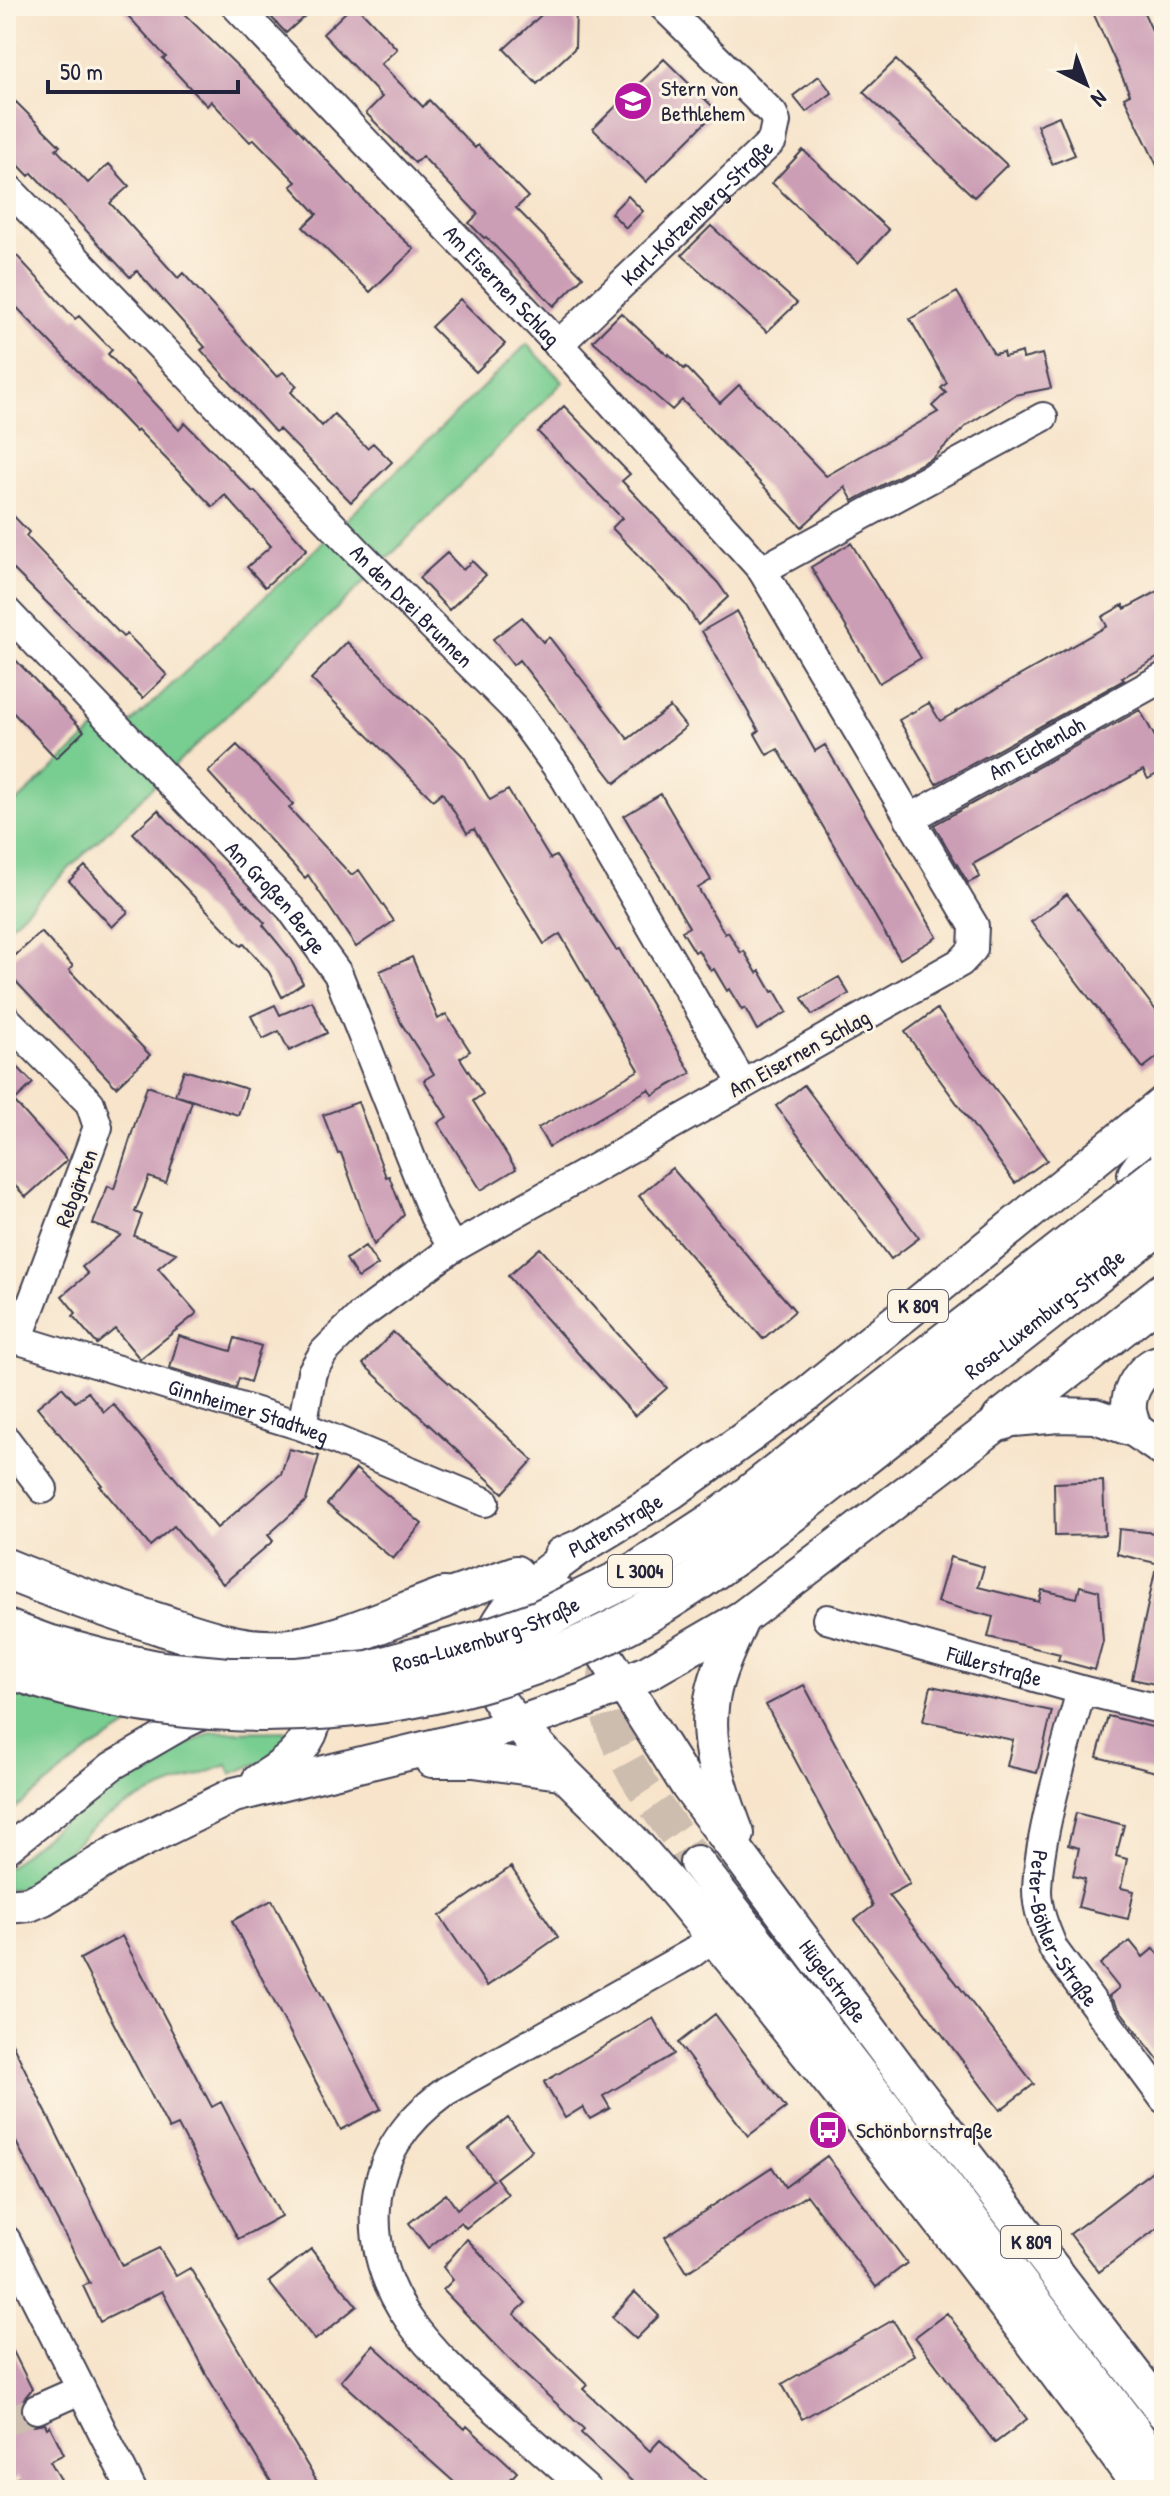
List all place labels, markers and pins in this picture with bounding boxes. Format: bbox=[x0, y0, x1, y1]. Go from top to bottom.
place label: Stern von Bethlehem bbox=[661, 73, 745, 128]
school or university icon: Stern von Bethlehem bbox=[612, 80, 654, 122]
bus stop icon: Schönbornstraße bbox=[807, 2109, 849, 2151]
place label: Schönbornstraße bbox=[856, 2115, 993, 2145]

